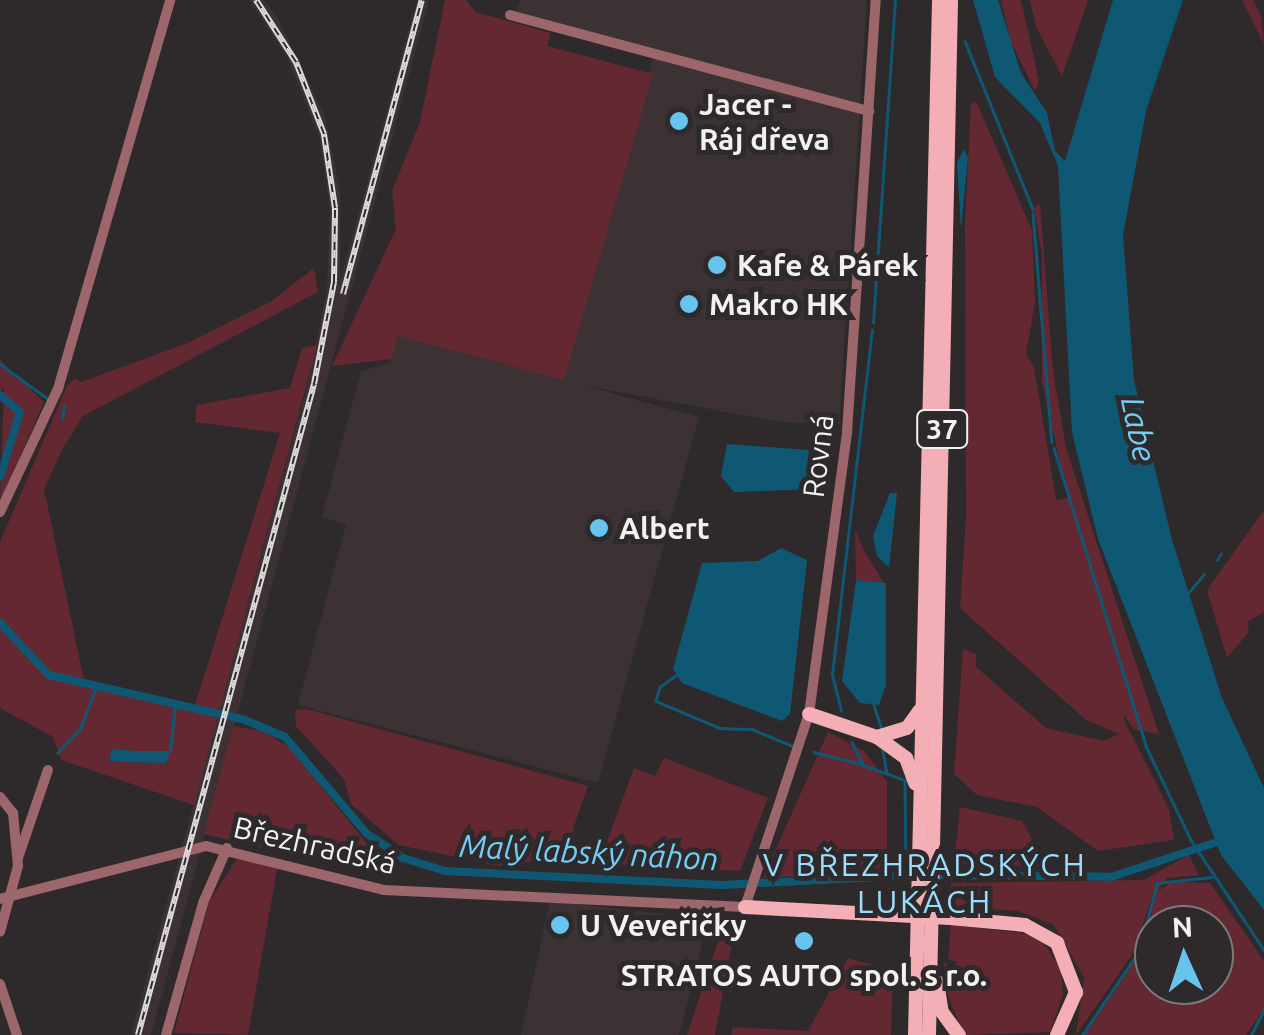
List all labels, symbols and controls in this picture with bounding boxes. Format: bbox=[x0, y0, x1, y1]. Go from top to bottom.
place label: Jacer - Ráj dřeva bbox=[699, 86, 830, 156]
marker: Jacer - Ráj dřeva bbox=[668, 110, 690, 132]
place label: Kafe & Párek bbox=[737, 247, 918, 283]
marker: Kafe & Párek bbox=[706, 254, 728, 276]
place label: Makro HK bbox=[709, 286, 848, 322]
marker: Makro HK bbox=[678, 293, 700, 315]
water label: Labe bbox=[1113, 393, 1165, 465]
road number: 37 bbox=[914, 406, 970, 452]
street label: Rovná bbox=[795, 412, 841, 500]
place label: Albert bbox=[619, 510, 710, 546]
marker: Albert bbox=[588, 517, 610, 539]
street label: Březhradská bbox=[230, 809, 400, 881]
water label: Malý labský náhon bbox=[458, 826, 720, 878]
district label: V BŘEZHRADSKÝCH LUKÁCH bbox=[763, 846, 1087, 921]
north arrow bbox=[1134, 905, 1234, 1005]
place label: U Veveřičky bbox=[580, 907, 747, 943]
text: N bbox=[1171, 911, 1194, 943]
marker: U Veveřičky bbox=[549, 914, 571, 936]
marker: STRATOS AUTO spol. s r.o. bbox=[793, 930, 815, 952]
place label: STRATOS AUTO spol. s r.o. bbox=[621, 957, 987, 993]

